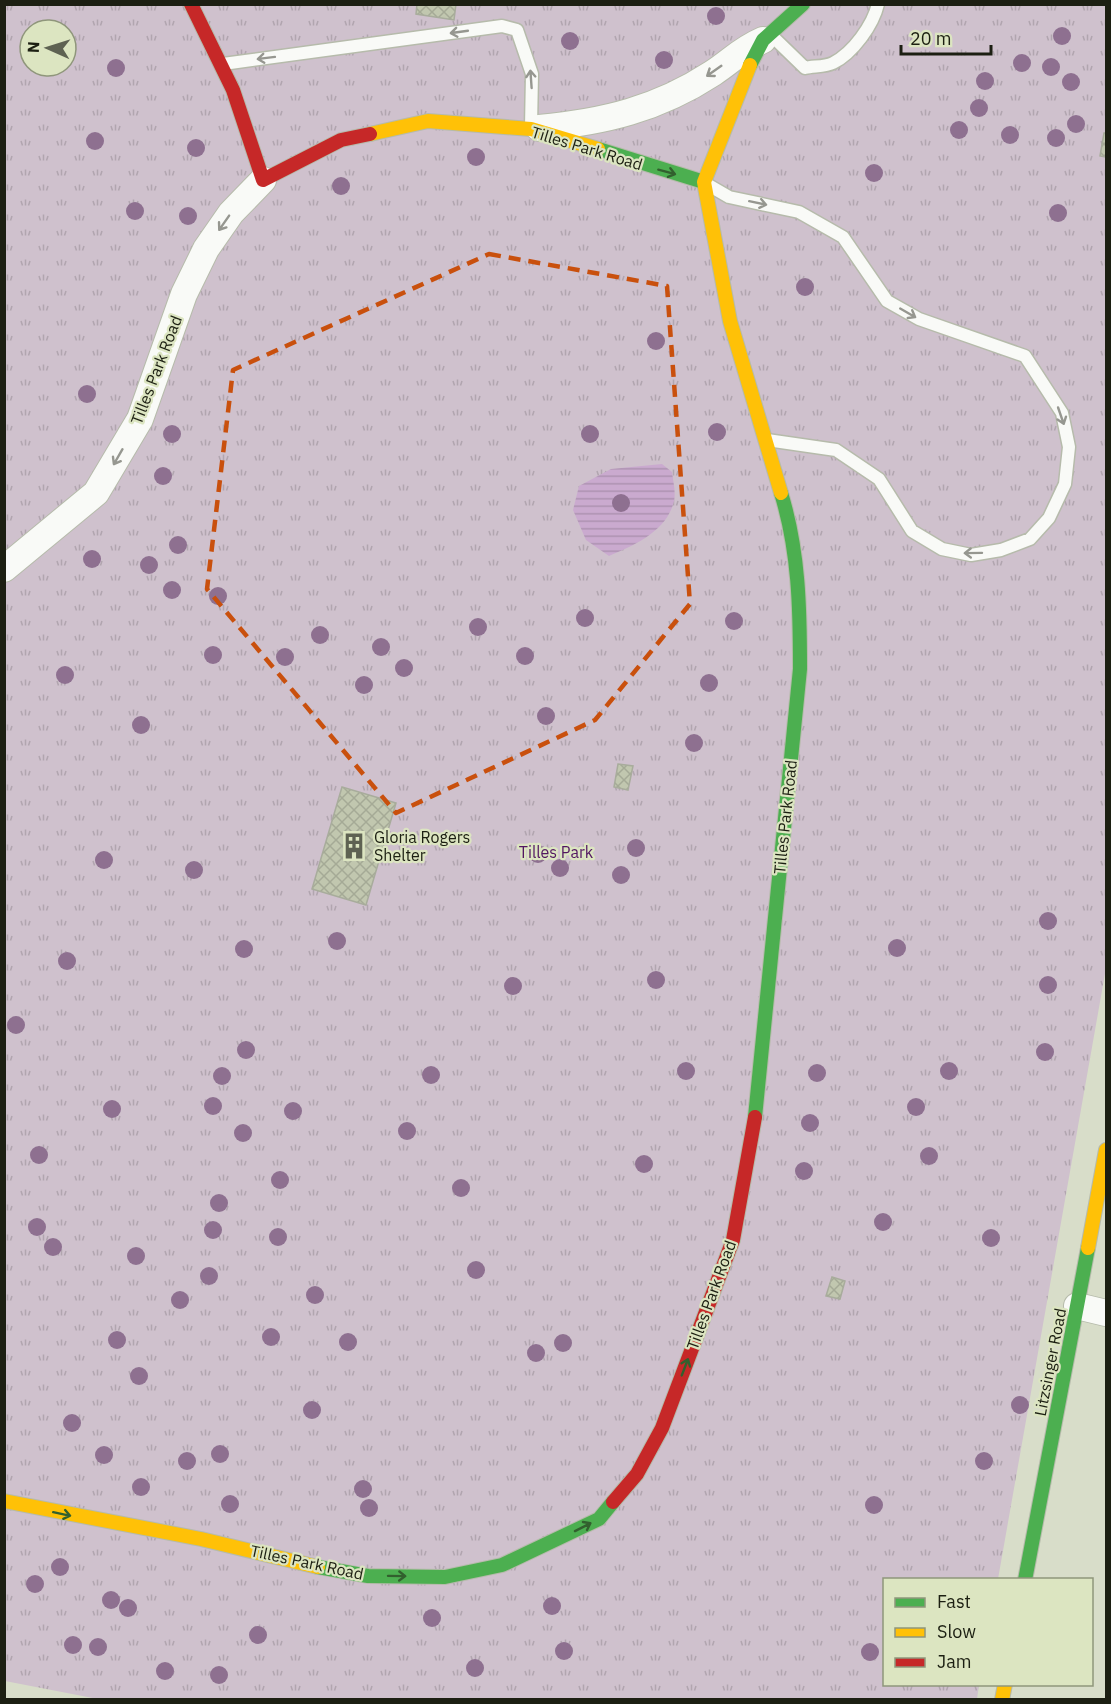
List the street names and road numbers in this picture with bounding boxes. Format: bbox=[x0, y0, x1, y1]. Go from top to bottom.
street label: Tilles Park Road bbox=[529, 122, 645, 174]
street label: Tilles Park Road bbox=[126, 313, 186, 427]
street label: Tilles Park Road bbox=[769, 759, 801, 875]
street label: Tilles Park Road bbox=[682, 1238, 740, 1352]
street label: Litzsinger Road bbox=[1030, 1306, 1070, 1418]
street label: Tilles Park Road bbox=[249, 1540, 365, 1584]

